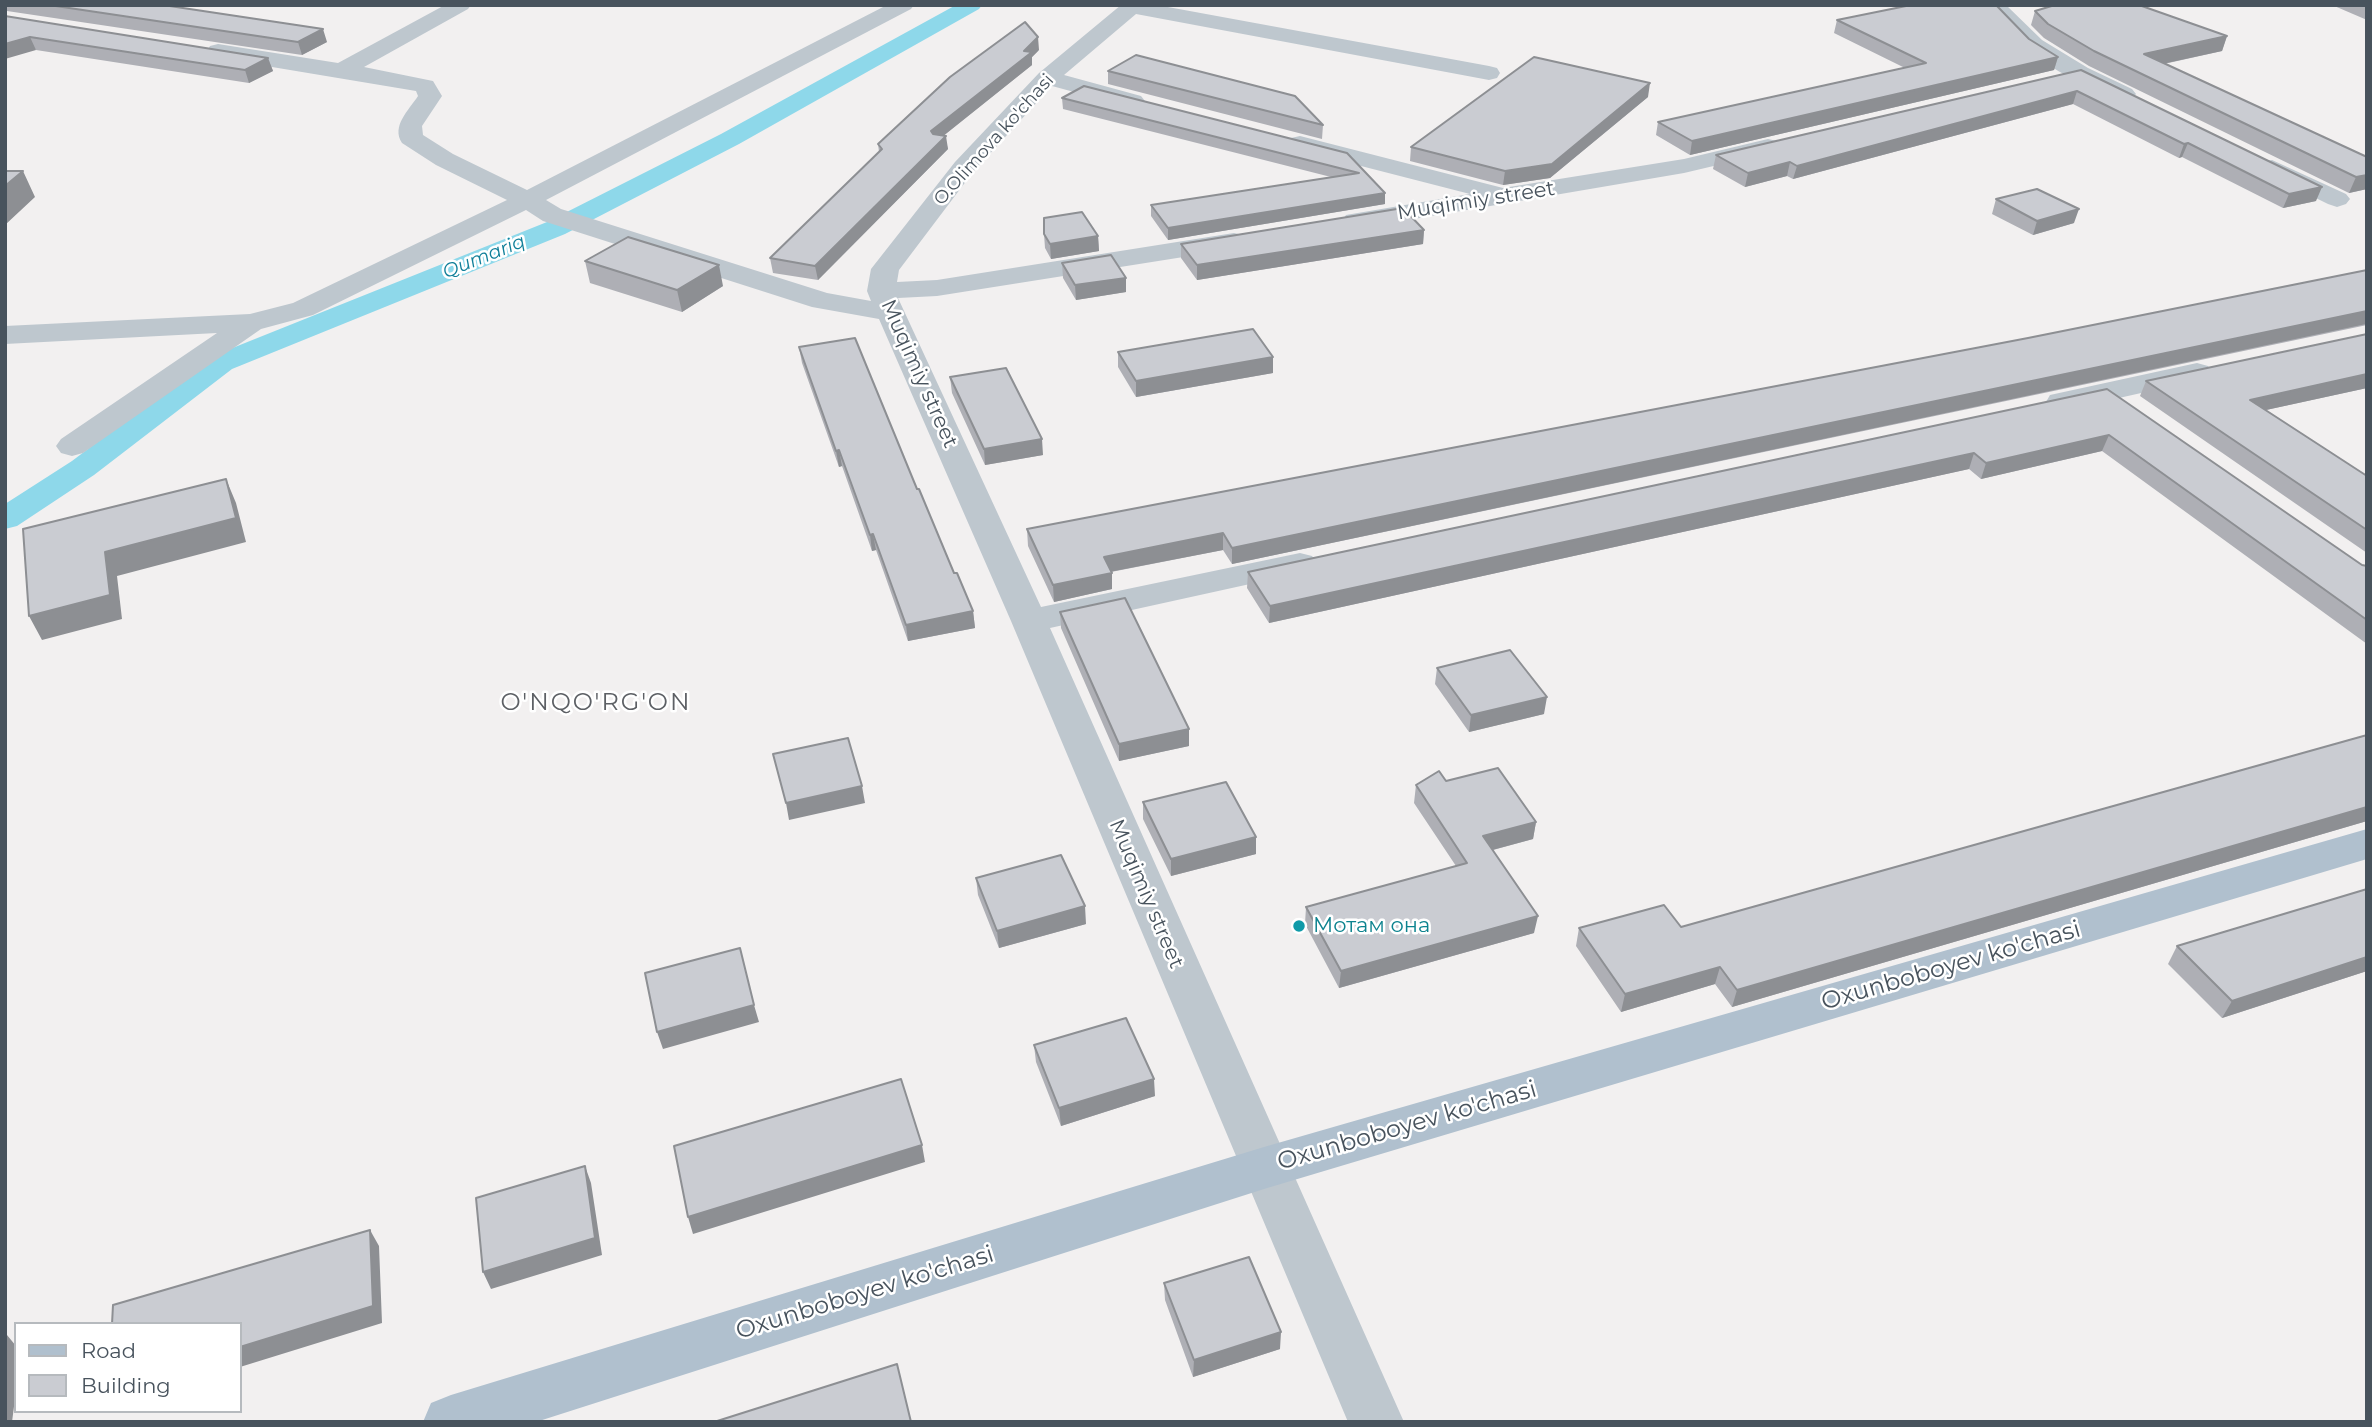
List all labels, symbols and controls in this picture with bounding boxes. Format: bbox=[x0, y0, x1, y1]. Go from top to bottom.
street label: O.Olimova ko'chasi bbox=[929, 70, 1059, 210]
street label: Muqimiy street bbox=[1395, 176, 1557, 226]
water label: Qumariq bbox=[439, 230, 529, 284]
street label: Muqimiy street bbox=[875, 296, 963, 452]
district label: O'NQO'RG'ON bbox=[502, 689, 690, 717]
street label: Muqimiy street bbox=[1103, 816, 1189, 972]
place label: Мотам она bbox=[1313, 913, 1430, 939]
street label: Oxunboboyev ko'chasi bbox=[1818, 915, 2084, 1017]
marker: Мотам она bbox=[1291, 918, 1307, 934]
street label: Oxunboboyev ko'chasi bbox=[1274, 1075, 1540, 1177]
street label: Oxunboboyev ko'chasi bbox=[733, 1240, 997, 1346]
legend bbox=[14, 1322, 242, 1413]
text: Road bbox=[81, 1338, 136, 1363]
text: Building bbox=[81, 1373, 171, 1398]

